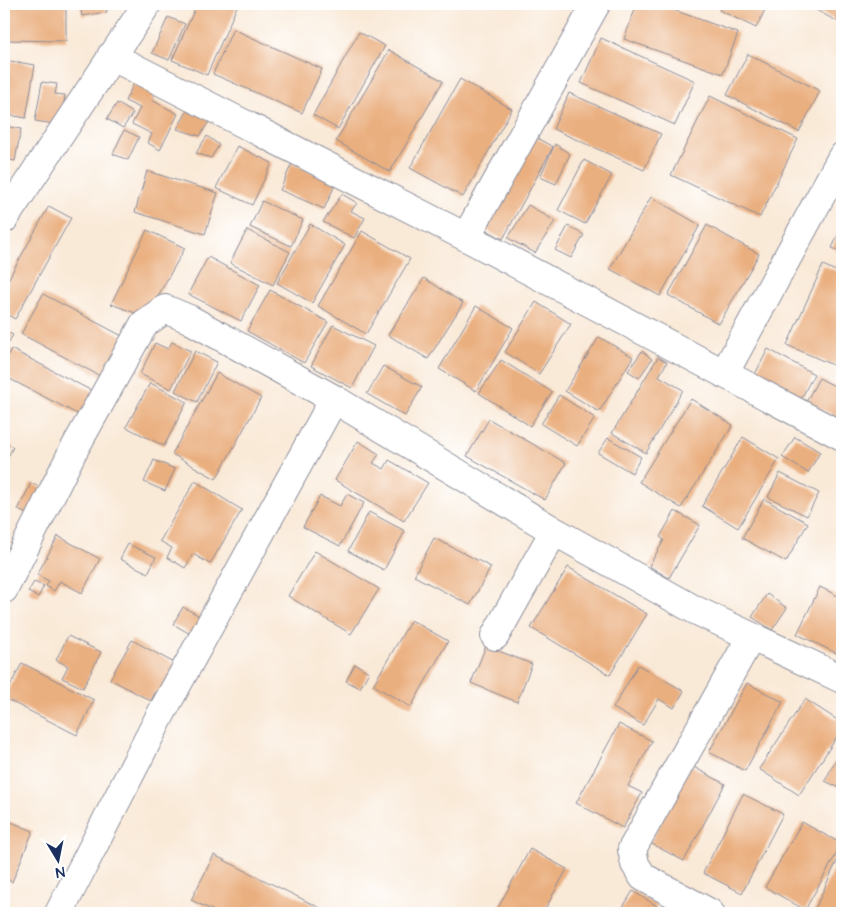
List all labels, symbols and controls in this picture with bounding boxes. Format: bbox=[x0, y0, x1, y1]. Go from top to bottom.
north arrow bbox=[32, 834, 82, 884]
text: N bbox=[54, 861, 66, 882]

